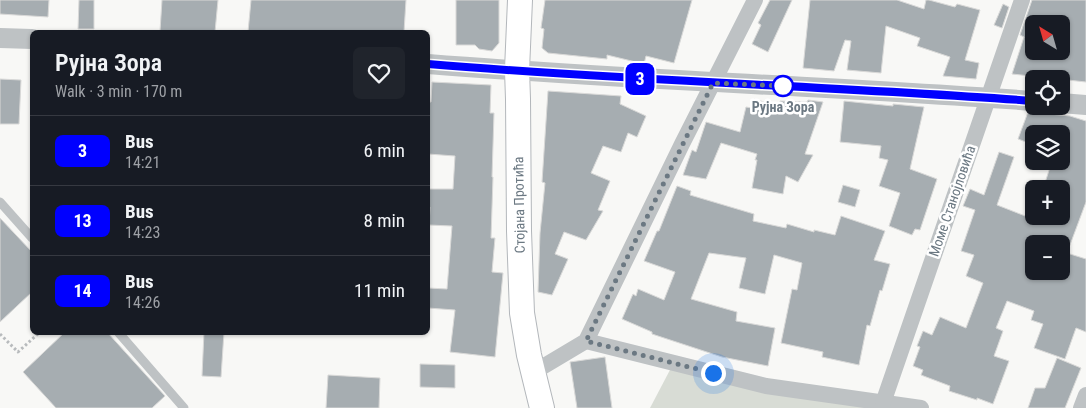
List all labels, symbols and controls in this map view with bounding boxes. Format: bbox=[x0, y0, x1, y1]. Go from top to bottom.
north arrow bbox=[1025, 15, 1070, 60]
map controls bbox=[1025, 15, 1070, 280]
button: heart bbox=[353, 47, 405, 99]
text: Рујна Зора bbox=[55, 49, 162, 77]
line badge: 3 bbox=[624, 63, 656, 95]
text: 3 bbox=[635, 68, 645, 89]
button: locate bbox=[1025, 70, 1070, 115]
marker: Рујна Зора bbox=[772, 75, 794, 97]
text: Walk · 3 min · 170 m bbox=[55, 82, 182, 101]
place label: Рујна Зора bbox=[752, 99, 815, 115]
button: layers bbox=[1025, 125, 1070, 170]
text: Bus bbox=[125, 130, 154, 153]
text: 6 min bbox=[363, 139, 405, 162]
text: 3 bbox=[78, 140, 87, 161]
street label: Моме Станојловића bbox=[926, 143, 978, 259]
text: 14:21 bbox=[125, 153, 160, 172]
street label: Стојана Протића bbox=[510, 156, 528, 254]
button: + bbox=[1025, 180, 1070, 225]
text: Bus bbox=[125, 200, 154, 223]
text: 8 min bbox=[363, 209, 405, 232]
text: 13 bbox=[73, 210, 92, 231]
text: 14:23 bbox=[125, 223, 160, 242]
button: − bbox=[1025, 235, 1070, 280]
text: Bus bbox=[125, 270, 154, 293]
text: 11 min bbox=[354, 279, 405, 302]
text: 14 bbox=[73, 280, 92, 301]
text: 14:26 bbox=[125, 293, 160, 312]
your location bbox=[701, 361, 726, 386]

